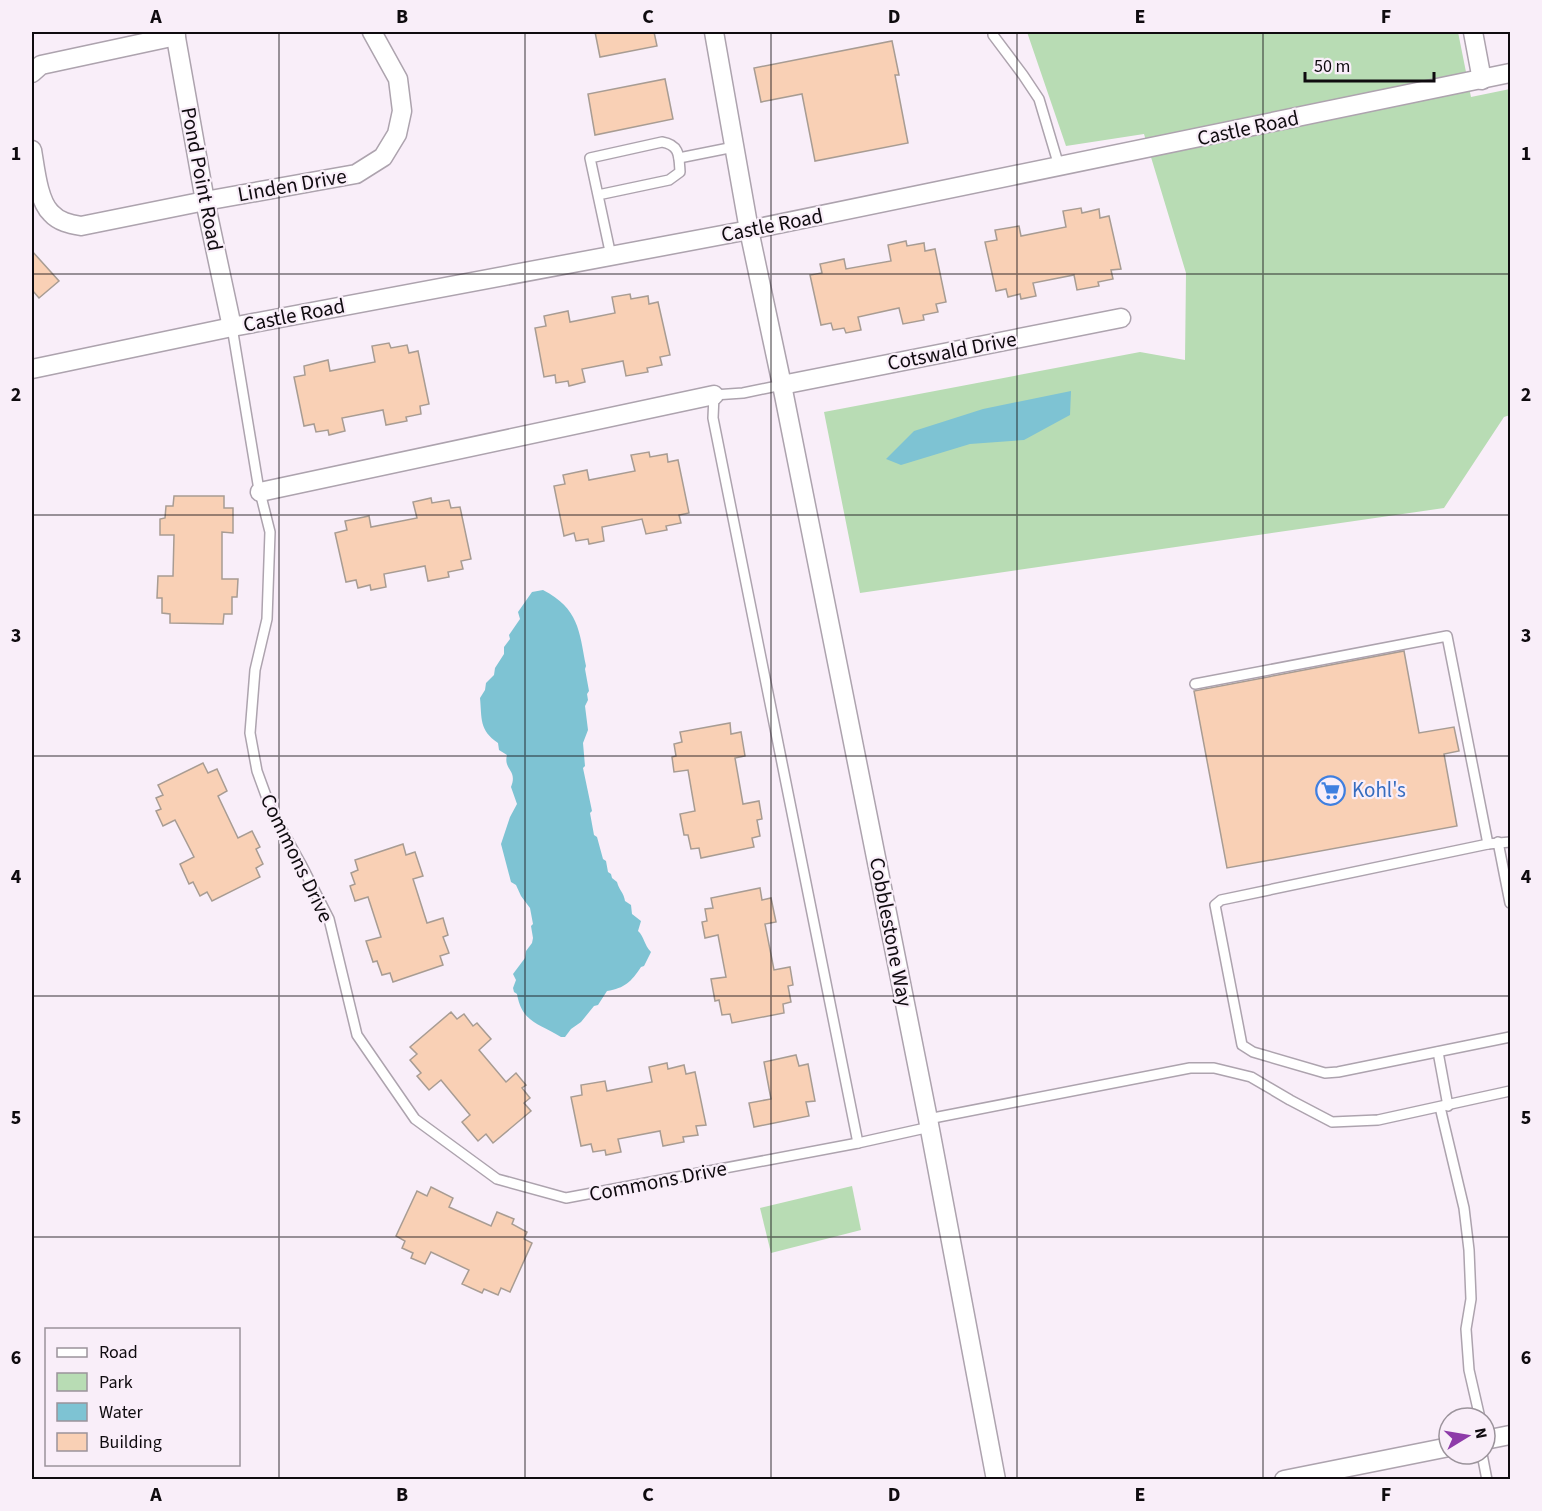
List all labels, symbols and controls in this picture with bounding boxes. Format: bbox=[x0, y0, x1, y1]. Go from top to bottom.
text: A bbox=[149, 3, 162, 31]
text: B bbox=[396, 3, 408, 31]
text: C bbox=[642, 3, 654, 31]
text: D bbox=[888, 3, 900, 31]
text: E bbox=[1135, 3, 1145, 31]
text: F bbox=[1381, 3, 1391, 31]
scale bar bbox=[1305, 45, 1434, 83]
text: 50 m bbox=[1314, 54, 1350, 79]
street label: Castle Road bbox=[1194, 103, 1302, 153]
street label: Pond Point Road bbox=[173, 105, 231, 253]
text: 1 bbox=[11, 140, 21, 168]
text: 1 bbox=[1521, 140, 1531, 168]
street label: Linden Drive bbox=[235, 161, 349, 209]
street label: Castle Road bbox=[719, 200, 825, 250]
street label: Castle Road bbox=[241, 290, 347, 340]
street label: Cotswald Drive bbox=[885, 324, 1019, 378]
text: 2 bbox=[11, 381, 21, 409]
text: 2 bbox=[1521, 381, 1531, 409]
text: 3 bbox=[11, 622, 21, 650]
text: 3 bbox=[1521, 622, 1531, 650]
supermarket icon: Kohl's bbox=[1315, 774, 1347, 806]
place label: Kohl's bbox=[1352, 775, 1406, 805]
street label: Commons Drive bbox=[253, 789, 341, 927]
street label: Cobblestone Way bbox=[862, 855, 920, 1009]
text: 4 bbox=[11, 863, 22, 891]
text: 4 bbox=[1521, 863, 1532, 891]
text: 5 bbox=[11, 1104, 21, 1132]
text: 5 bbox=[1521, 1104, 1531, 1132]
street label: Commons Drive bbox=[587, 1153, 729, 1209]
legend bbox=[45, 1328, 240, 1466]
text: Road bbox=[99, 1340, 138, 1365]
text: 6 bbox=[11, 1344, 21, 1372]
text: 6 bbox=[1521, 1344, 1531, 1372]
text: Park bbox=[99, 1370, 133, 1395]
text: Water bbox=[99, 1400, 143, 1425]
north arrow bbox=[1437, 1406, 1497, 1466]
text: N bbox=[1469, 1426, 1493, 1441]
text: Building bbox=[99, 1430, 162, 1455]
text: A bbox=[149, 1481, 162, 1509]
text: B bbox=[396, 1481, 408, 1509]
text: C bbox=[642, 1481, 654, 1509]
text: D bbox=[888, 1481, 900, 1509]
text: E bbox=[1135, 1481, 1145, 1509]
text: F bbox=[1381, 1481, 1391, 1509]

